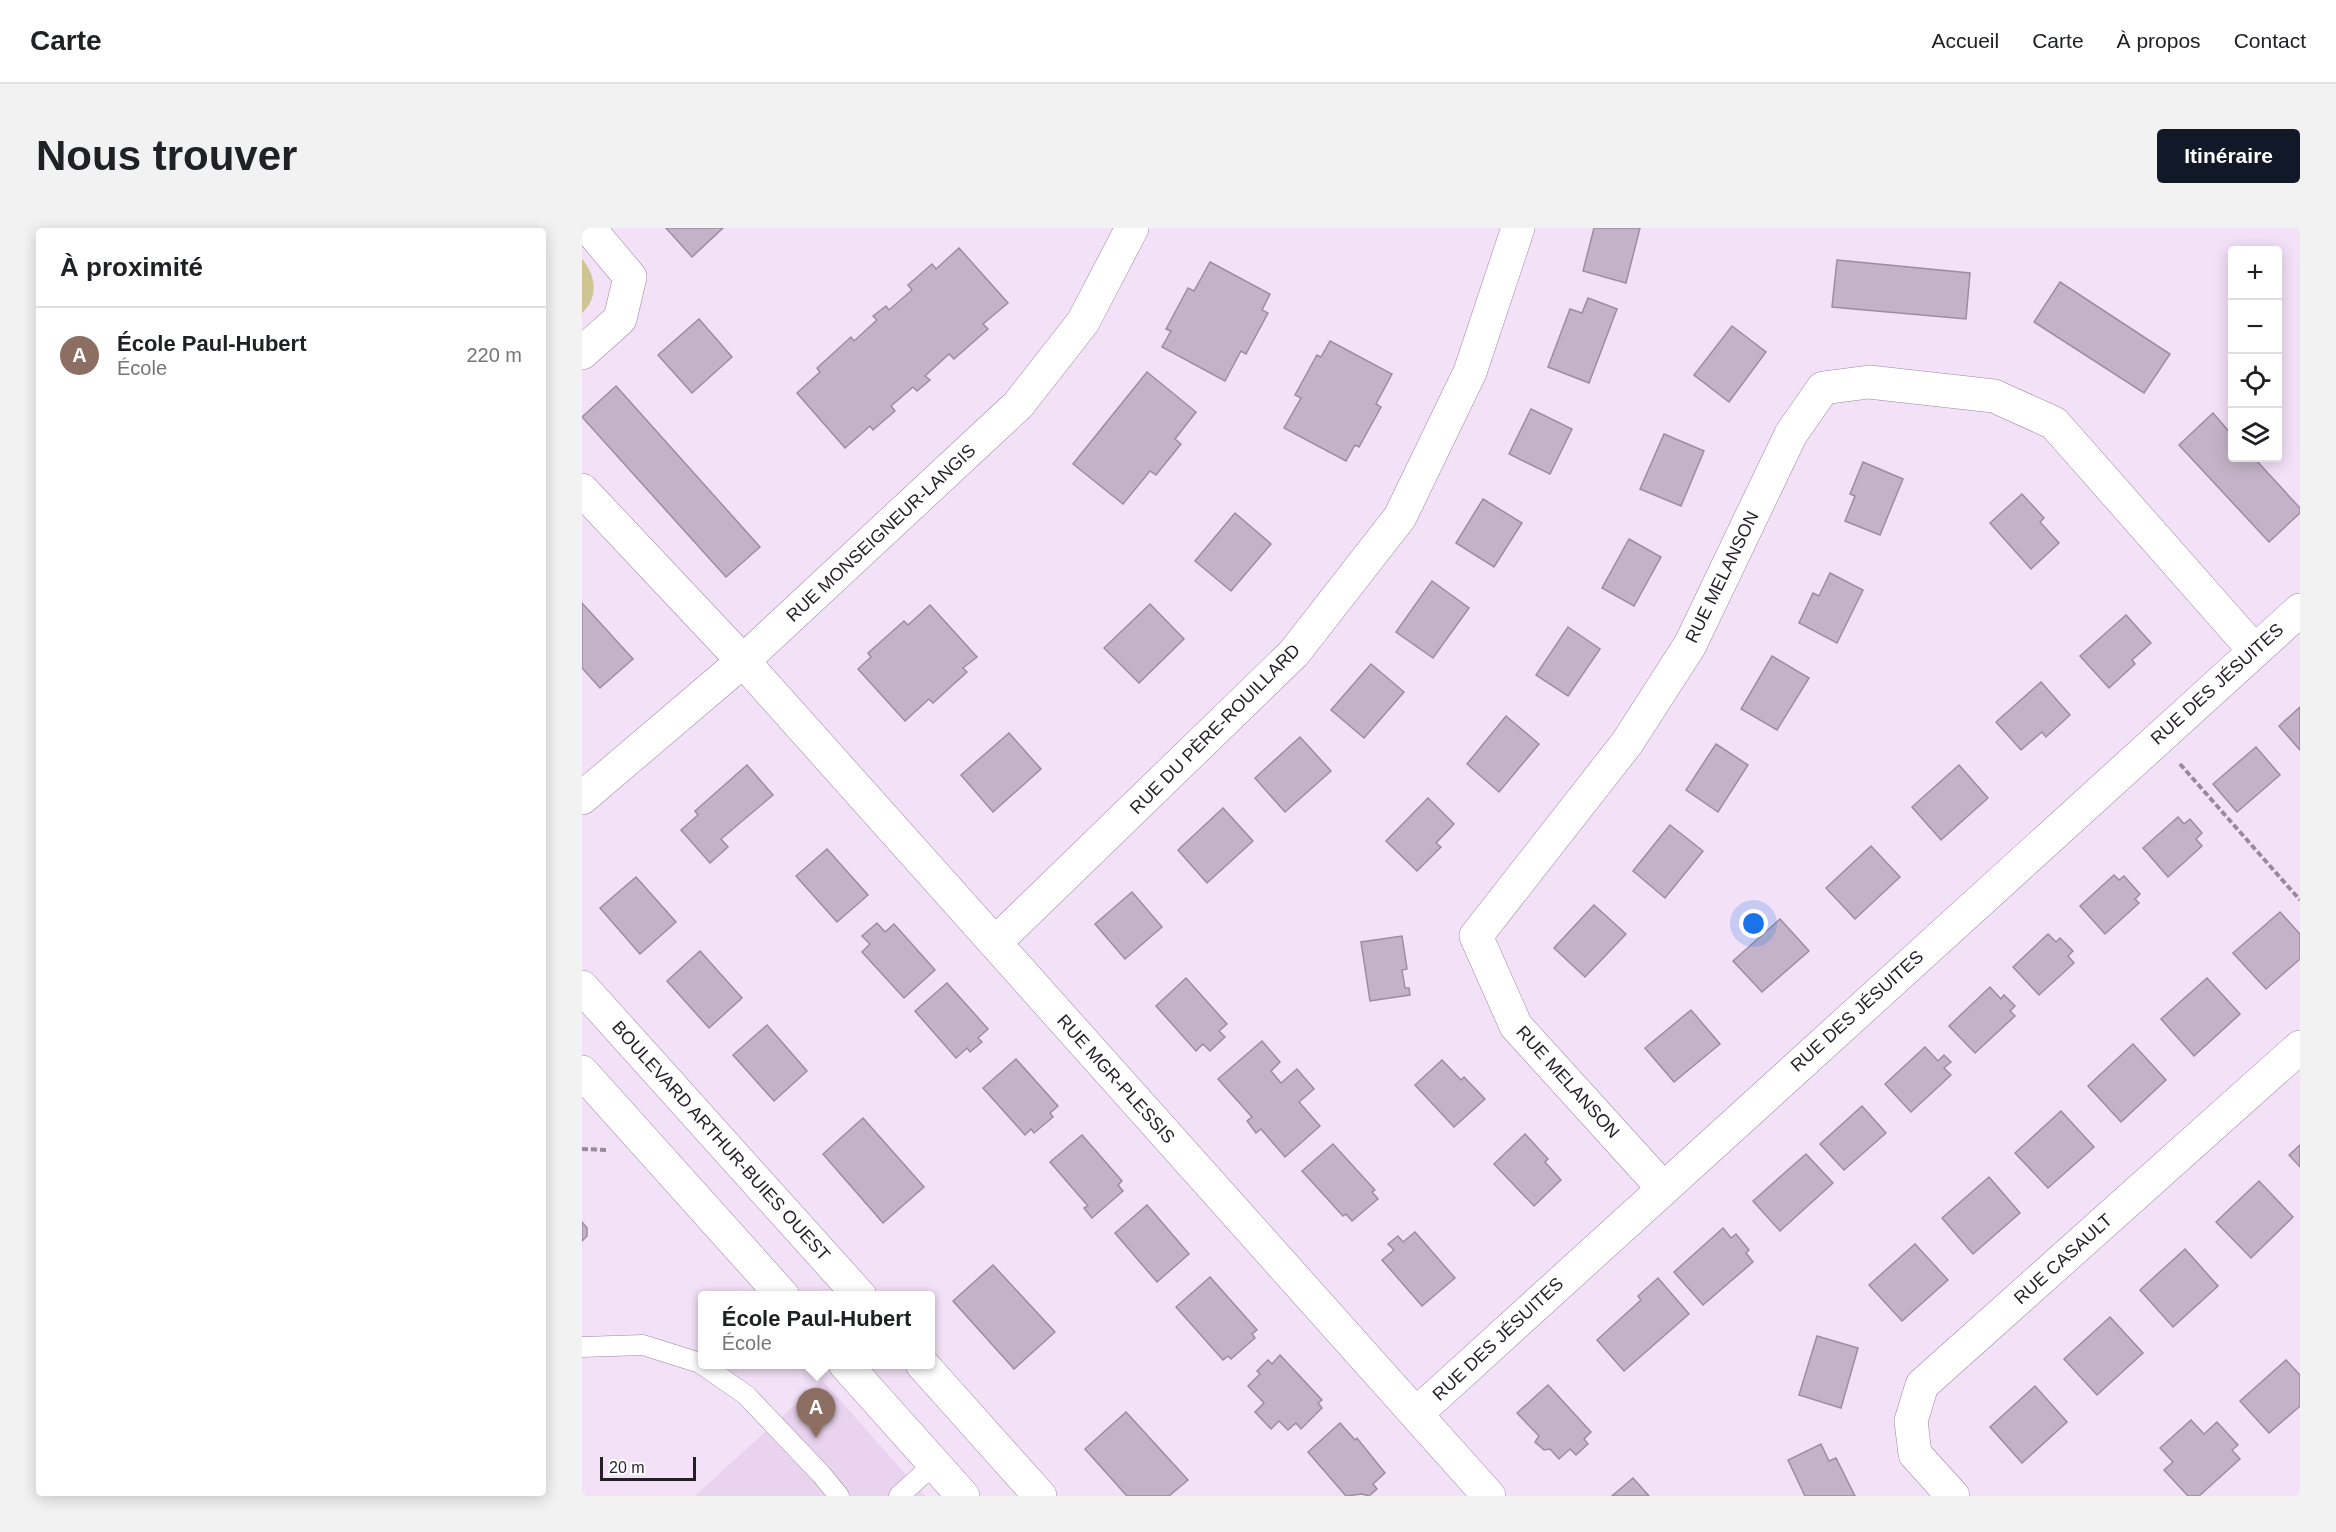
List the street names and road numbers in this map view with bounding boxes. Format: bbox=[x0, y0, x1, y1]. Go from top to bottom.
street label: RUE MONSEIGNEUR-LANGIS bbox=[782, 440, 980, 626]
street label: RUE MELANSON bbox=[1681, 508, 1763, 646]
street label: RUE DES JÉSUITES bbox=[2147, 619, 2287, 749]
street label: RUE DU PÈRE-ROUILLARD bbox=[1126, 640, 1304, 818]
street label: RUE DES JÉSUITES bbox=[1787, 946, 1927, 1076]
street label: RUE MGR-PLESSIS bbox=[1053, 1011, 1179, 1147]
street label: BOULEVARD ARTHUR-BUIES OUEST bbox=[608, 1017, 834, 1265]
street label: RUE MELANSON bbox=[1512, 1022, 1624, 1142]
street label: RUE CASAULT bbox=[2010, 1210, 2116, 1308]
street label: RUE DES JÉSUITES bbox=[1429, 1273, 1567, 1405]

